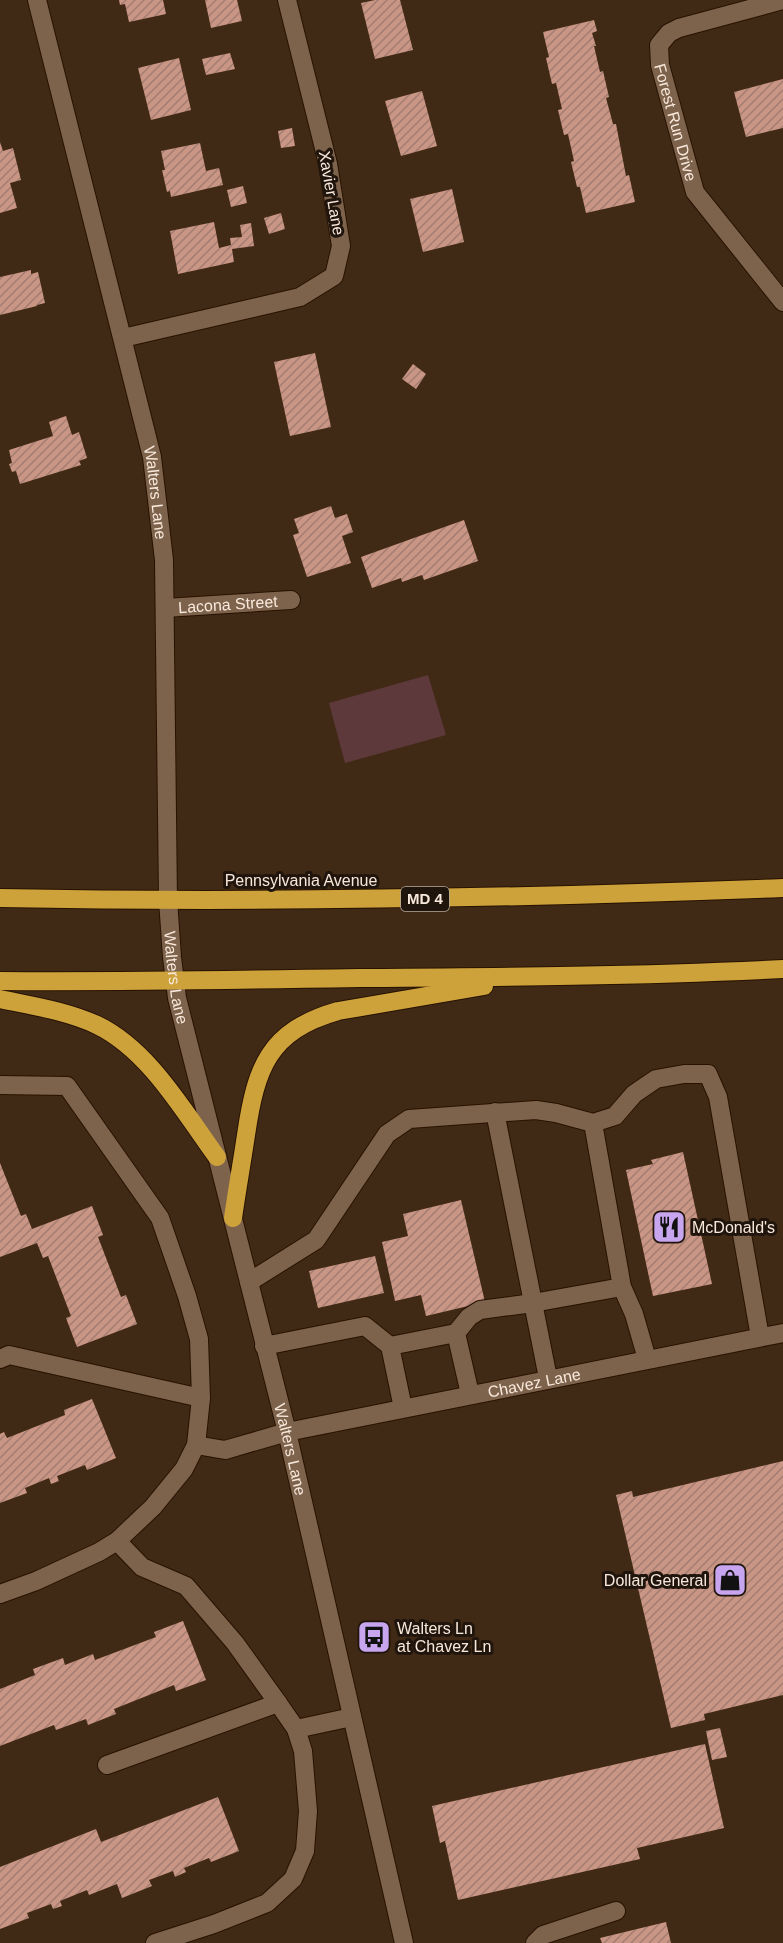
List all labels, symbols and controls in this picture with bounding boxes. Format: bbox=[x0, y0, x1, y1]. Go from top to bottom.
street label: Forest Run Drive bbox=[651, 62, 700, 183]
street label: Xavier Lane bbox=[316, 150, 347, 237]
street label: Walters Lane bbox=[141, 444, 170, 540]
street label: Lacona Street bbox=[178, 593, 279, 616]
street label: Pennsylvania Avenue bbox=[225, 872, 377, 889]
road number: MD 4 bbox=[401, 887, 449, 911]
street label: Walters Lane bbox=[161, 931, 191, 1026]
restaurant icon: McDonald's bbox=[651, 1209, 687, 1245]
place label: McDonald's bbox=[692, 1219, 775, 1236]
street label: Chavez Lane bbox=[486, 1366, 582, 1401]
street label: Walters Lane bbox=[271, 1402, 309, 1497]
shop icon: Dollar General bbox=[712, 1562, 748, 1598]
place label: Dollar General bbox=[604, 1572, 707, 1589]
bus stop icon: Walters Ln at Chavez Ln bbox=[356, 1619, 392, 1655]
place label: Walters Ln at Chavez Ln bbox=[397, 1620, 491, 1655]

